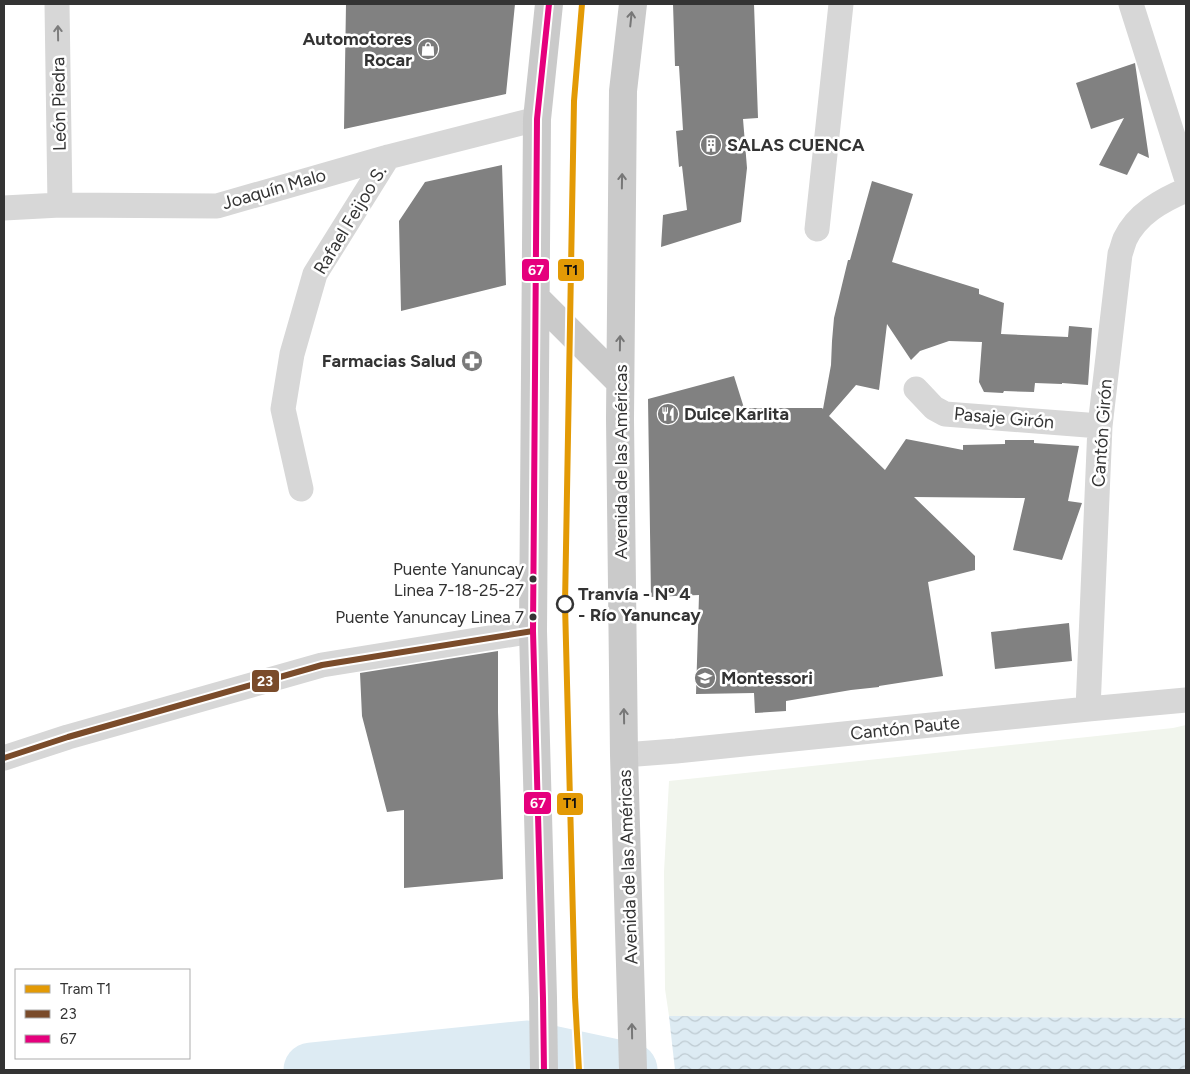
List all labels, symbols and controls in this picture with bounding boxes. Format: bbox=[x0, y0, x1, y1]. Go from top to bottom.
one-way arrow bbox=[626, 11, 636, 27]
one-way arrow bbox=[53, 26, 63, 42]
place label: Automotores Rocar bbox=[303, 28, 413, 71]
shop icon: Automotores Rocar bbox=[416, 37, 440, 61]
street label: León Piedra bbox=[47, 57, 71, 151]
building icon: SALAS CUENCA bbox=[699, 133, 723, 157]
place label: SALAS CUENCA bbox=[727, 134, 865, 156]
street label: Rafael Feijoo S. bbox=[309, 162, 391, 278]
street label: Joaquín Malo bbox=[220, 164, 328, 214]
one-way arrow bbox=[617, 173, 627, 190]
line badge: 67 bbox=[521, 258, 550, 282]
line badge: T1 bbox=[557, 258, 585, 282]
text: 67 bbox=[528, 262, 544, 279]
text: T1 bbox=[564, 262, 578, 279]
one-way arrow bbox=[615, 336, 625, 352]
pharmacy icon: Farmacias Salud bbox=[460, 349, 484, 373]
place label: Farmacias Salud bbox=[322, 350, 456, 372]
street label: Avenida de las Américas bbox=[610, 364, 632, 560]
street label: Cantón Girón bbox=[1087, 378, 1117, 488]
restaurant icon: Dulce Karlita bbox=[656, 402, 680, 426]
place label: Dulce Karlita bbox=[684, 403, 789, 425]
street label: Pasaje Girón bbox=[953, 403, 1055, 433]
place label: Puente Yanuncay Linea 7-18-25-27 bbox=[393, 559, 524, 600]
marker: Puente Yanuncay Linea 7-18-25-27 bbox=[528, 574, 538, 584]
place label: Tranvía - Nº 4 - Río Yanuncay bbox=[578, 583, 701, 626]
marker: Tranvía - Nº 4 - Río Yanuncay bbox=[556, 595, 574, 613]
place label: Puente Yanuncay Linea 7 bbox=[335, 607, 524, 627]
marker: Puente Yanuncay Linea 7 bbox=[528, 612, 538, 622]
school or university icon: Montessori bbox=[693, 666, 717, 690]
place label: Montessori bbox=[721, 667, 813, 689]
line badge: 23 bbox=[251, 669, 280, 693]
text: 23 bbox=[257, 673, 273, 690]
one-way arrow bbox=[619, 708, 628, 724]
street label: Cantón Paute bbox=[849, 711, 961, 745]
street label: Avenida de las Américas bbox=[614, 769, 642, 965]
line badge: 67 bbox=[523, 791, 552, 815]
line badge: T1 bbox=[556, 792, 584, 816]
text: 67 bbox=[530, 795, 546, 812]
text: T1 bbox=[563, 795, 577, 812]
legend bbox=[15, 969, 190, 1059]
text: Tram T1 bbox=[60, 980, 111, 998]
text: 23 bbox=[60, 1005, 77, 1023]
one-way arrow bbox=[628, 1023, 637, 1039]
text: 67 bbox=[60, 1030, 77, 1048]

